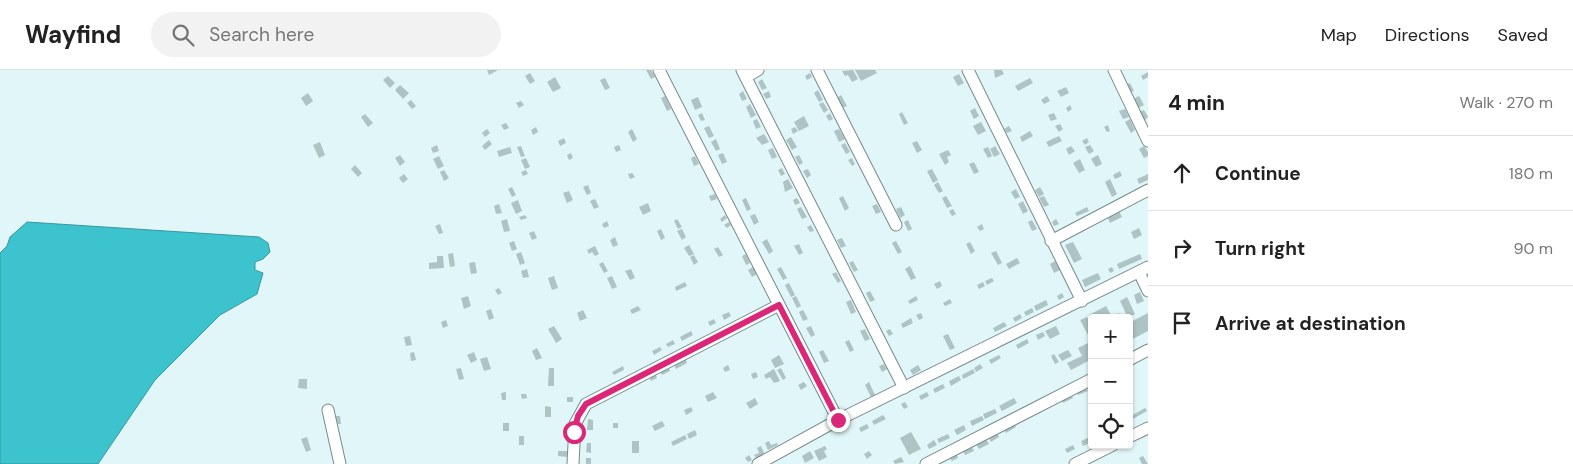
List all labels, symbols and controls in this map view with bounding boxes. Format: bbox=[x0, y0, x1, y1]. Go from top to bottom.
search box bbox=[151, 12, 501, 57]
text: Wayfind bbox=[25, 19, 121, 50]
icon: search bbox=[169, 21, 197, 49]
text: Search here bbox=[209, 22, 314, 47]
text: Map bbox=[1321, 23, 1357, 47]
text: Directions bbox=[1385, 23, 1470, 47]
text: Saved bbox=[1498, 23, 1548, 47]
text: 4 min bbox=[1168, 89, 1225, 117]
text: Walk · 270 m bbox=[1460, 92, 1553, 113]
icon: ahead bbox=[1168, 159, 1196, 187]
text: Continue bbox=[1215, 161, 1301, 186]
text: 180 m bbox=[1509, 163, 1553, 184]
icon: right bbox=[1168, 234, 1196, 262]
text: Turn right bbox=[1215, 236, 1305, 261]
text: 90 m bbox=[1513, 238, 1553, 259]
icon: arrive bbox=[1168, 309, 1196, 337]
text: Arrive at destination bbox=[1215, 311, 1406, 336]
map controls bbox=[1088, 314, 1133, 449]
button: + bbox=[1088, 314, 1133, 359]
button: − bbox=[1088, 359, 1133, 404]
button: locate bbox=[1088, 404, 1133, 449]
route end bbox=[827, 409, 850, 432]
route start bbox=[563, 421, 586, 444]

